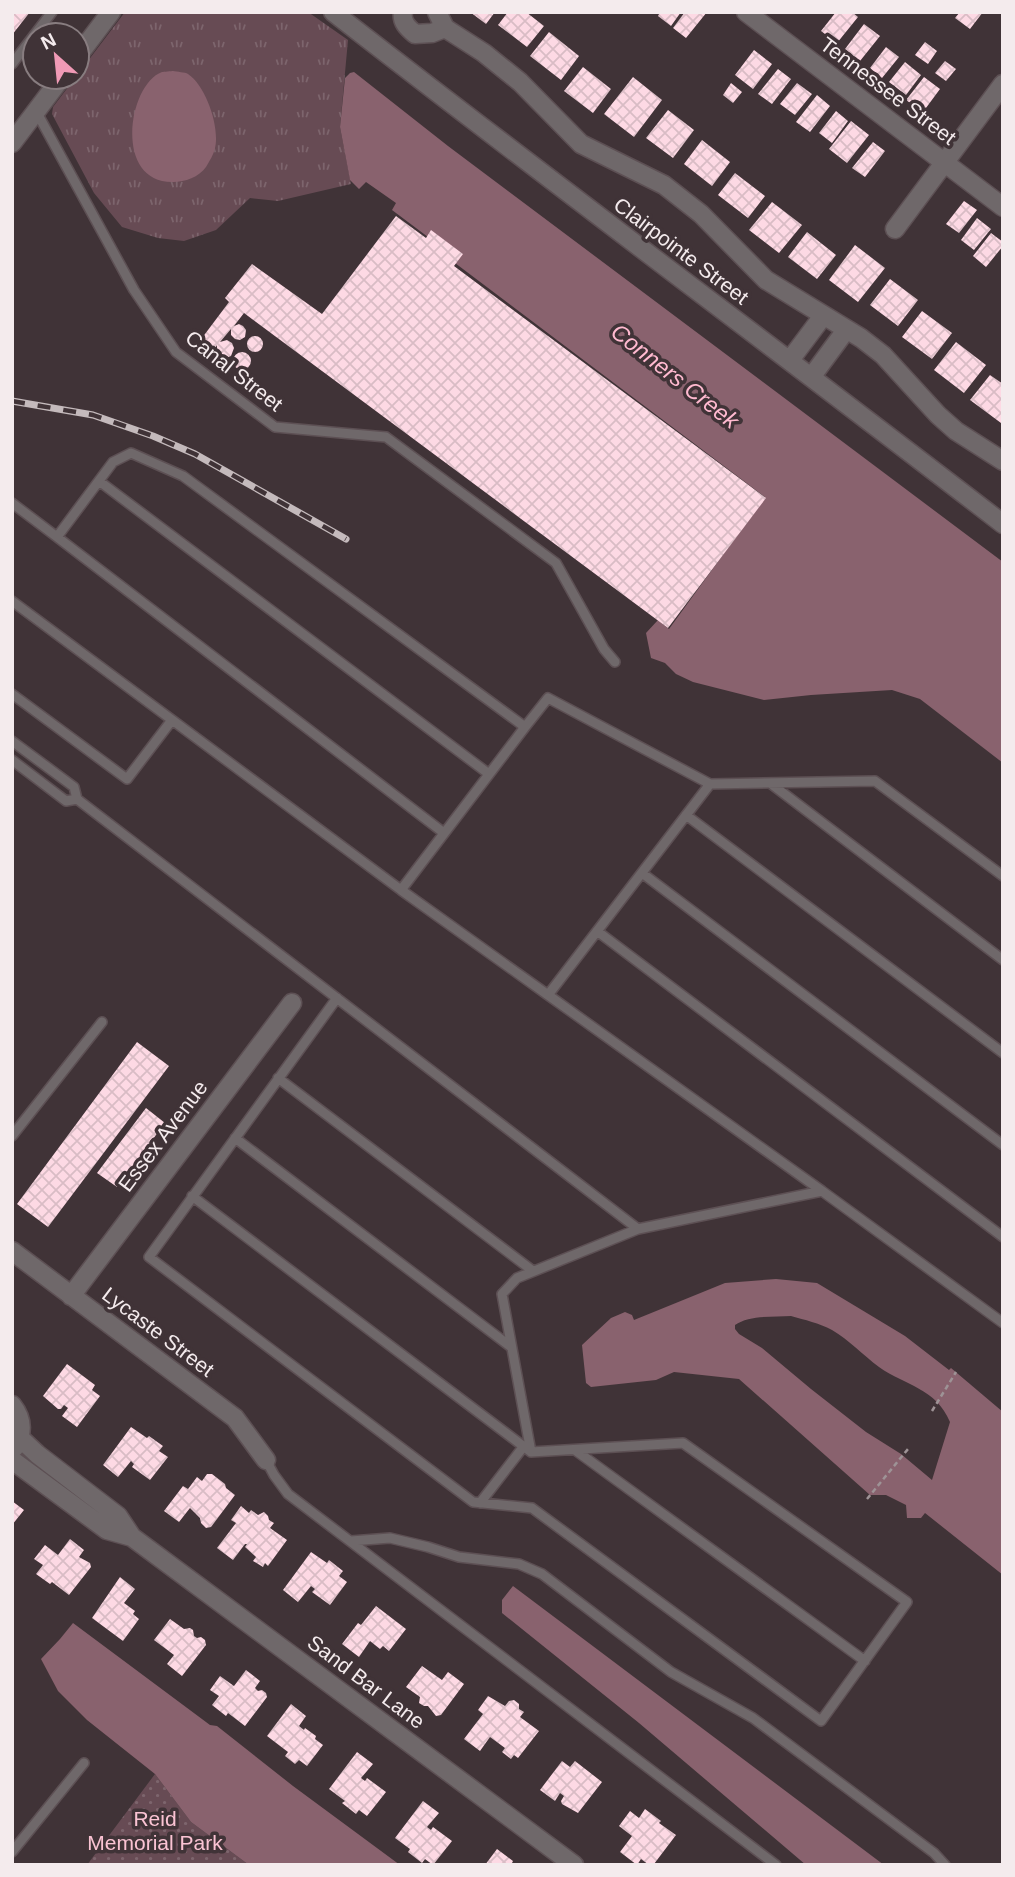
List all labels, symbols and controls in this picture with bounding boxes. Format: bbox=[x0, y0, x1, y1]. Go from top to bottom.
north arrow bbox=[21, 21, 91, 91]
text: N bbox=[38, 29, 59, 54]
street label: Tennessee Street bbox=[816, 32, 961, 149]
street label: Clairpointe Street bbox=[610, 193, 753, 309]
water label: Conners Creek bbox=[606, 318, 745, 435]
street label: Canal Street bbox=[181, 326, 288, 416]
street label: Essex Avenue bbox=[113, 1076, 212, 1196]
street label: Lycaste Street bbox=[98, 1282, 219, 1381]
street label: Sand Bar Lane bbox=[303, 1630, 429, 1733]
park label: Reid Memorial Park bbox=[87, 1807, 223, 1854]

